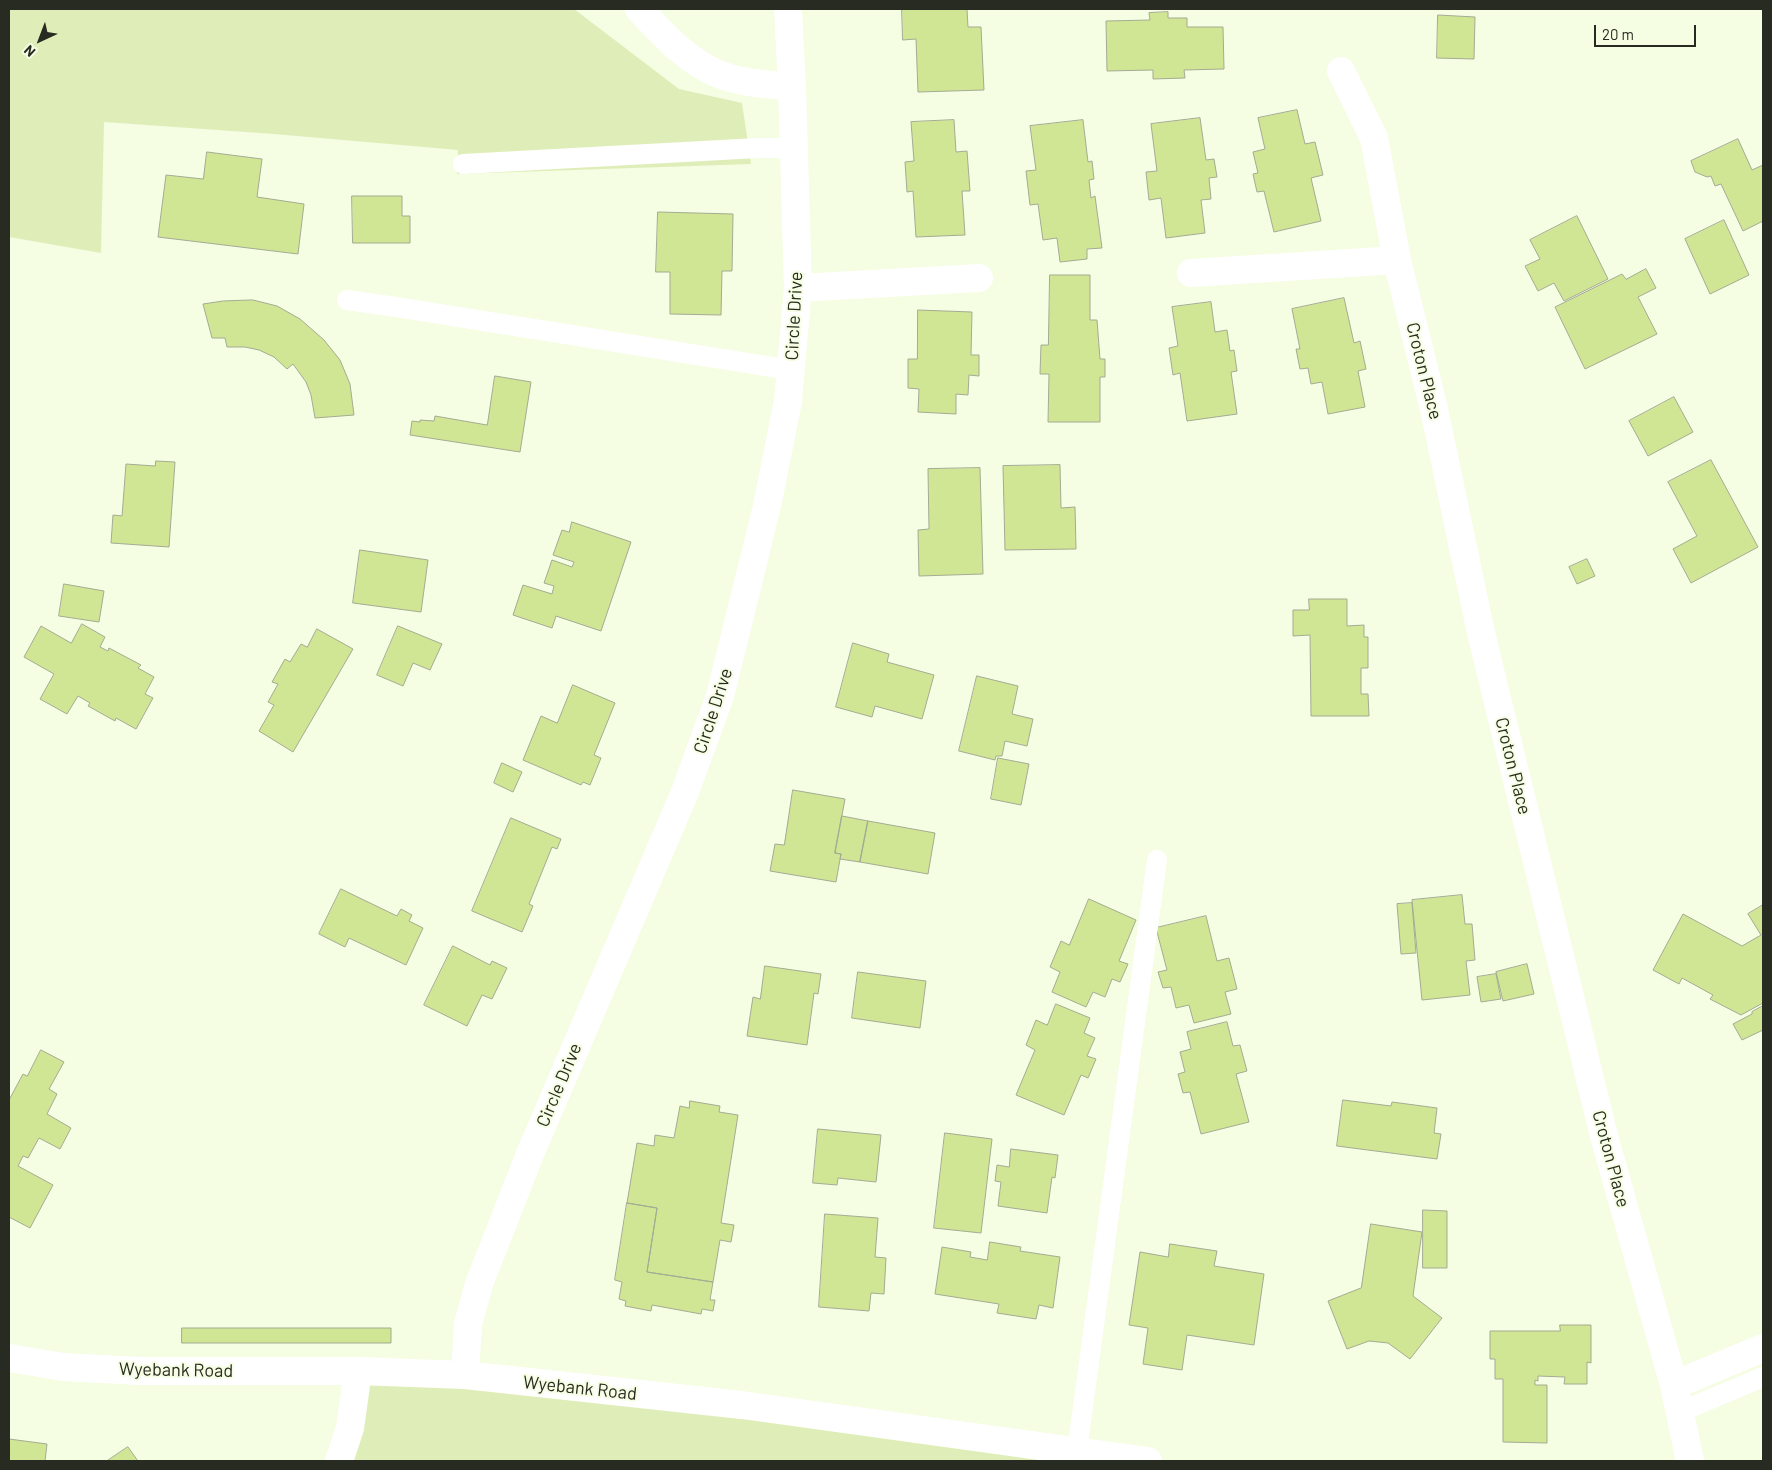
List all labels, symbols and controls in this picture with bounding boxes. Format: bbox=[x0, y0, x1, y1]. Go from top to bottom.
north arrow bbox=[15, 15, 65, 65]
scale bar bbox=[1597, 15, 1700, 47]
text: 20 m bbox=[1602, 25, 1634, 43]
text: N bbox=[20, 42, 39, 61]
street label: Circle Drive bbox=[781, 271, 807, 361]
street label: Croton Place bbox=[1401, 320, 1447, 422]
street label: Circle Drive bbox=[689, 665, 737, 757]
street label: Croton Place bbox=[1490, 715, 1536, 817]
street label: Circle Drive bbox=[532, 1040, 586, 1130]
street label: Croton Place bbox=[1588, 1108, 1634, 1210]
street label: Wyebank Road bbox=[119, 1358, 233, 1382]
street label: Wyebank Road bbox=[522, 1371, 638, 1405]

